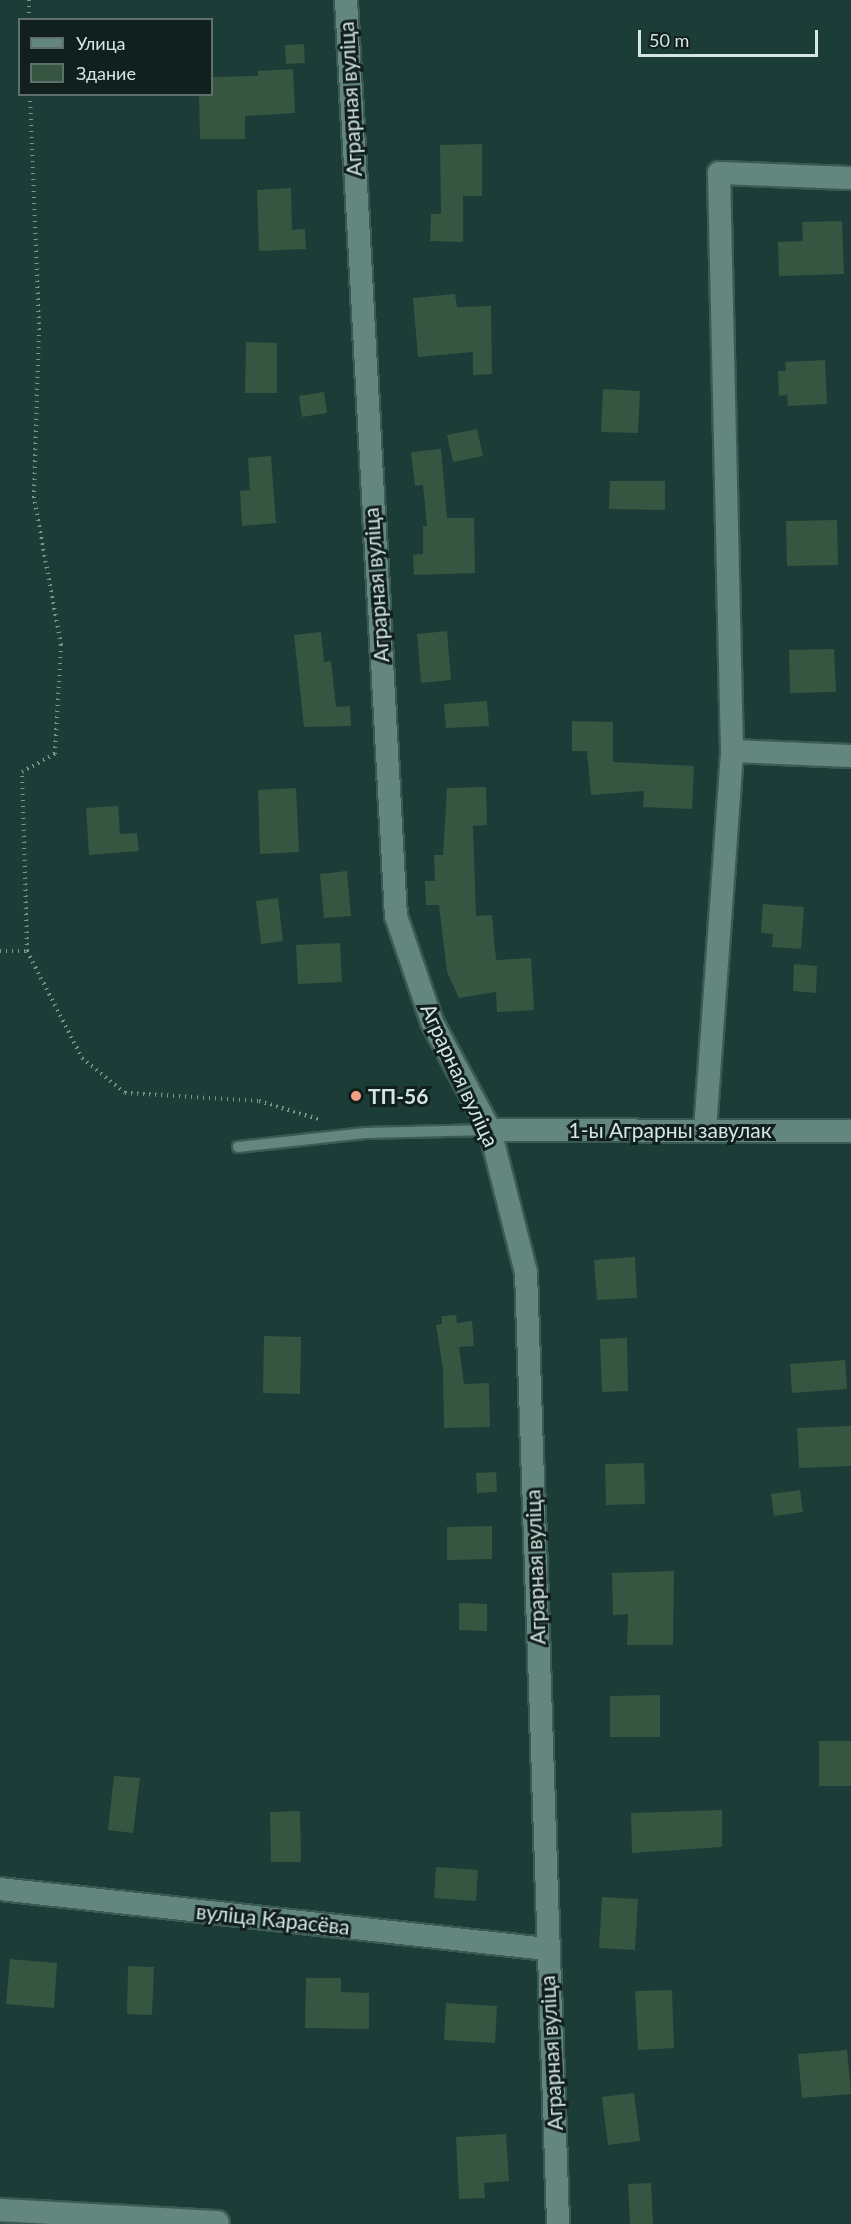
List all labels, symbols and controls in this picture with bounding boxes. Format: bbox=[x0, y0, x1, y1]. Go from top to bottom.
legend bbox=[18, 18, 213, 96]
scale bar bbox=[641, 18, 821, 56]
street label: Аграрная вуліца bbox=[333, 21, 367, 177]
text: 50 m bbox=[649, 29, 689, 51]
text: Улица bbox=[76, 32, 126, 54]
text: Здание bbox=[76, 62, 136, 84]
street label: Аграрная вуліца bbox=[358, 507, 394, 663]
street label: Аграрная вуліца bbox=[416, 999, 504, 1151]
place label: ТП-56 bbox=[368, 1083, 428, 1109]
marker: ТП-56 bbox=[349, 1089, 363, 1103]
street label: 1-ы Аграрны завулак bbox=[568, 1117, 772, 1143]
street label: Аграрная вуліца bbox=[520, 1489, 550, 1645]
street label: вуліца Карасёва bbox=[195, 1898, 351, 1940]
street label: Аграрная вуліца bbox=[534, 1975, 568, 2131]

